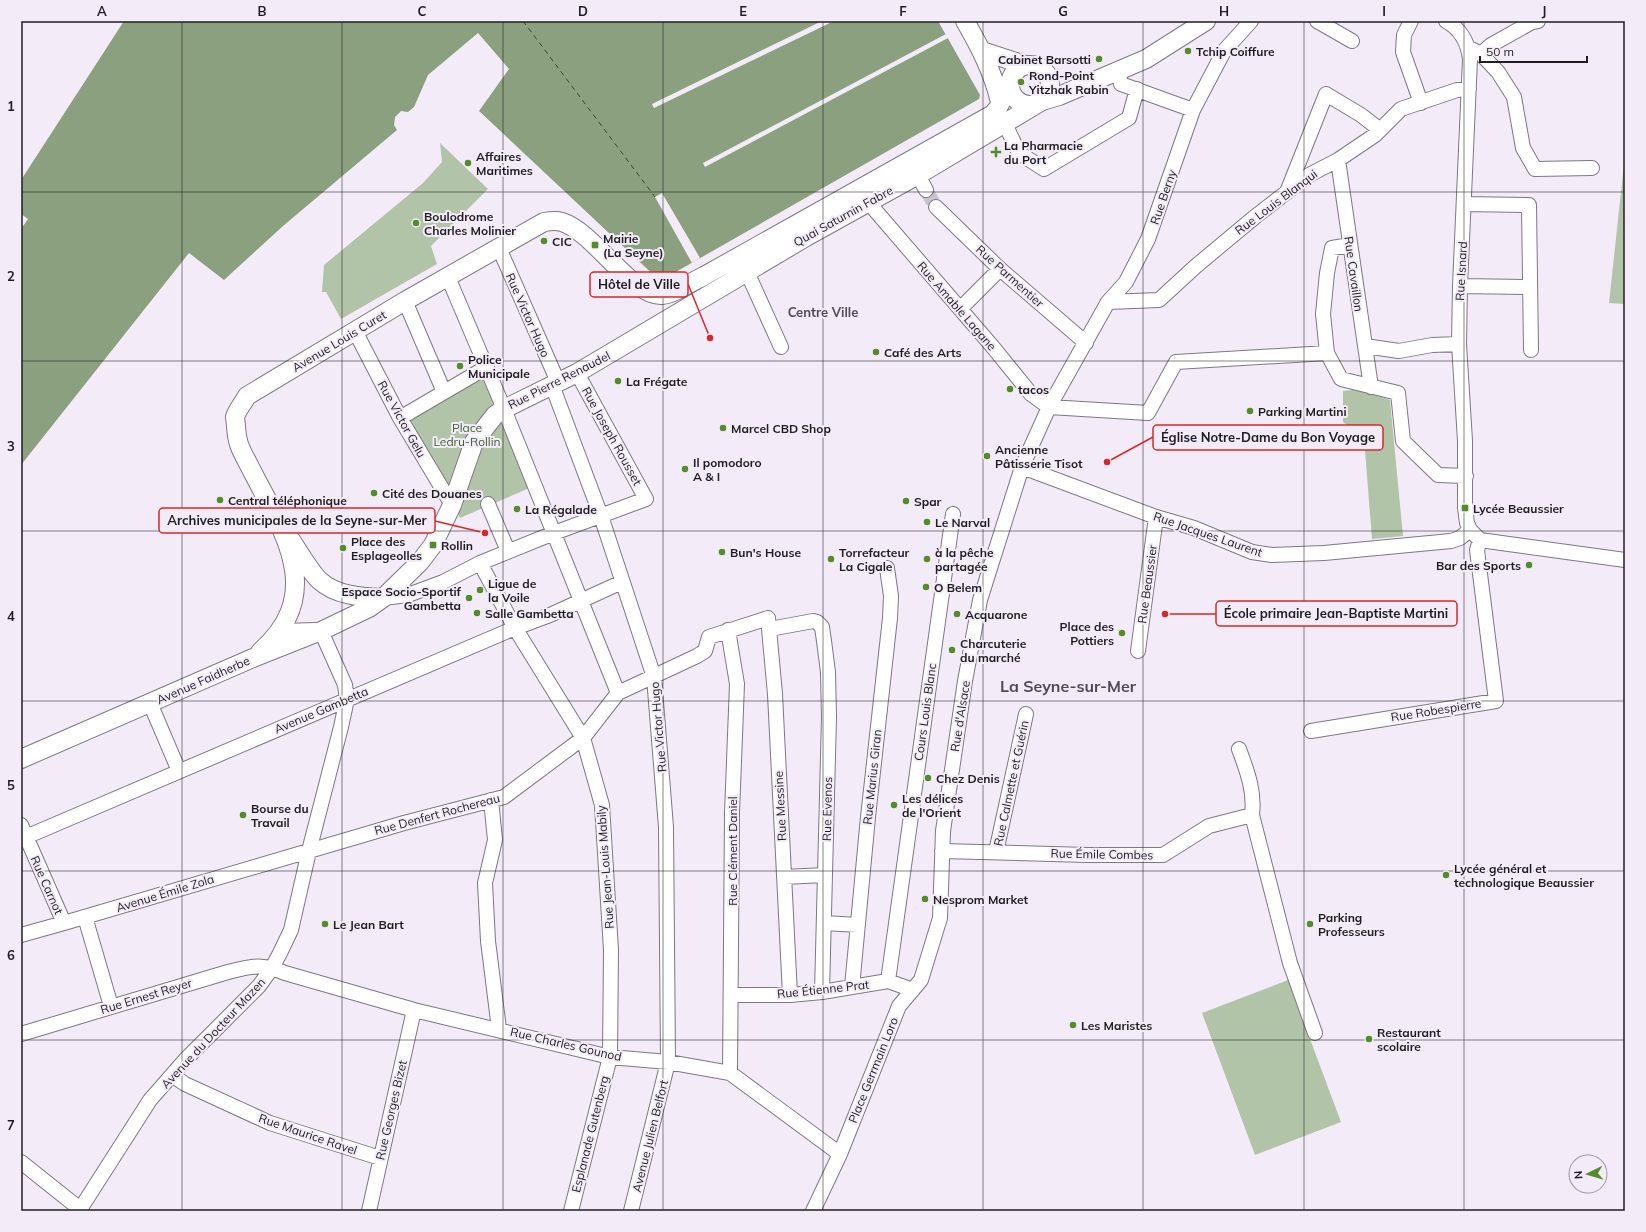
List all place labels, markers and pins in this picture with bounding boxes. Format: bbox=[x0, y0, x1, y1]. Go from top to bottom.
place label: Tchip Coiffure bbox=[1196, 44, 1275, 59]
marker: Tchip Coiffure bbox=[1183, 46, 1193, 56]
place label: Cabinet Barsotti bbox=[998, 52, 1091, 67]
marker: Cabinet Barsotti bbox=[1094, 54, 1104, 64]
place label: Rond-Point Yitzhak Rabin bbox=[1028, 68, 1109, 97]
marker: Rond-Point Yitzhak Rabin bbox=[1016, 77, 1026, 87]
place label: La Pharmacie du Port bbox=[1004, 138, 1083, 167]
marker: La Pharmacie du Port bbox=[991, 147, 1001, 157]
place label: Affaires Maritimes bbox=[476, 149, 533, 178]
marker: Affaires Maritimes bbox=[463, 158, 473, 168]
place label: Boulodrome Charles Molinier bbox=[424, 209, 516, 238]
marker: Boulodrome Charles Molinier bbox=[411, 218, 421, 228]
place label: Mairie (La Seyne) bbox=[603, 231, 663, 260]
place label: CIC bbox=[552, 234, 572, 249]
marker: CIC bbox=[539, 236, 549, 246]
marker: Mairie (La Seyne) bbox=[590, 240, 600, 250]
callout: Hôtel de Ville bbox=[590, 272, 688, 297]
place label: Café des Arts bbox=[884, 345, 962, 360]
marker: Café des Arts bbox=[871, 347, 881, 357]
place label: Police Municipale bbox=[468, 352, 530, 381]
marker: Police Municipale bbox=[455, 361, 465, 371]
place label: La Frégate bbox=[626, 374, 688, 389]
marker: La Frégate bbox=[613, 376, 623, 386]
place label: tacos bbox=[1018, 382, 1049, 397]
marker: tacos bbox=[1005, 384, 1015, 394]
place label: Parking Martini bbox=[1258, 404, 1347, 419]
marker: Parking Martini bbox=[1245, 406, 1255, 416]
place label: Marcel CBD Shop bbox=[731, 421, 831, 436]
marker: Marcel CBD Shop bbox=[718, 423, 728, 433]
callout: Église Notre-Dame du Bon Voyage bbox=[1153, 425, 1383, 450]
place label: Ancienne Pâtisserie Tisot bbox=[995, 442, 1083, 471]
marker: Ancienne Pâtisserie Tisot bbox=[982, 451, 992, 461]
place label: Il pomodoro A & I bbox=[693, 455, 762, 484]
marker: Il pomodoro A & I bbox=[680, 464, 690, 474]
place label: Cité des Douanes bbox=[382, 486, 482, 501]
marker: Cité des Douanes bbox=[369, 488, 379, 498]
place label: Central téléphonique bbox=[228, 493, 347, 508]
place label: Spar bbox=[914, 494, 942, 509]
marker: Central téléphonique bbox=[215, 495, 225, 505]
marker: Spar bbox=[901, 496, 911, 506]
place label: Lycée Beaussier bbox=[1473, 501, 1564, 516]
place label: La Régalade bbox=[525, 502, 597, 517]
marker: Lycée Beaussier bbox=[1460, 503, 1470, 513]
marker: La Régalade bbox=[512, 504, 522, 514]
callout: Archives municipales de la Seyne-sur-Mer bbox=[159, 508, 435, 533]
place label: Le Narval bbox=[935, 515, 990, 530]
marker: Le Narval bbox=[922, 517, 932, 527]
place label: Place des Esplageolles bbox=[351, 534, 422, 563]
place label: Rollin bbox=[441, 538, 473, 553]
marker: Rollin bbox=[428, 540, 438, 550]
marker: Place des Esplageolles bbox=[338, 543, 348, 553]
place label: Bun's House bbox=[730, 545, 801, 560]
place label: Torrefacteur La Cigale bbox=[839, 545, 910, 574]
place label: à la pêche partagée bbox=[935, 545, 994, 574]
marker: Bun's House bbox=[717, 547, 727, 557]
marker: Torrefacteur La Cigale bbox=[826, 554, 836, 564]
marker: à la pêche partagée bbox=[922, 554, 932, 564]
place label: Bar des Sports bbox=[1436, 558, 1521, 573]
marker: Bar des Sports bbox=[1524, 560, 1534, 570]
place label: Ligue de la Voile bbox=[488, 576, 537, 605]
place label: O Belem bbox=[934, 580, 982, 595]
marker: O Belem bbox=[921, 582, 931, 592]
place label: Espace Socio-Sportif Gambetta bbox=[341, 584, 462, 613]
marker: Ligue de la Voile bbox=[475, 585, 485, 595]
marker: Espace Socio-Sportif Gambetta bbox=[464, 593, 474, 603]
callout: École primaire Jean-Baptiste Martini bbox=[1216, 601, 1457, 626]
place label: Salle Gambetta bbox=[485, 606, 574, 621]
place label: Acquarone bbox=[965, 607, 1028, 622]
marker: Salle Gambetta bbox=[472, 608, 482, 618]
marker: Acquarone bbox=[952, 609, 962, 619]
place label: Place des Pottiers bbox=[1060, 619, 1114, 648]
marker: Place des Pottiers bbox=[1117, 628, 1127, 638]
place label: Charcuterie du marché bbox=[960, 636, 1027, 665]
marker: Charcuterie du marché bbox=[947, 645, 957, 655]
place label: Chez Denis bbox=[936, 771, 1000, 786]
marker: Chez Denis bbox=[923, 773, 933, 783]
place label: Les délices de l'Orient bbox=[902, 791, 963, 820]
marker: Les délices de l'Orient bbox=[889, 800, 899, 810]
place label: Bourse du Travail bbox=[251, 801, 309, 830]
marker: Bourse du Travail bbox=[238, 810, 248, 820]
place label: Lycée général et technologique Beaussier bbox=[1454, 861, 1594, 890]
marker: Lycée général et technologique Beaussier bbox=[1441, 870, 1451, 880]
place label: Nesprom Market bbox=[933, 892, 1029, 907]
marker: Nesprom Market bbox=[920, 894, 930, 904]
place label: Parking Professeurs bbox=[1318, 910, 1385, 939]
place label: Le Jean Bart bbox=[333, 917, 404, 932]
marker: Le Jean Bart bbox=[320, 919, 330, 929]
marker: Parking Professeurs bbox=[1305, 919, 1315, 929]
place label: Les Maristes bbox=[1081, 1018, 1152, 1033]
marker: Les Maristes bbox=[1068, 1020, 1078, 1030]
place label: Restaurant scolaire bbox=[1377, 1025, 1441, 1054]
marker: Restaurant scolaire bbox=[1364, 1034, 1374, 1044]

